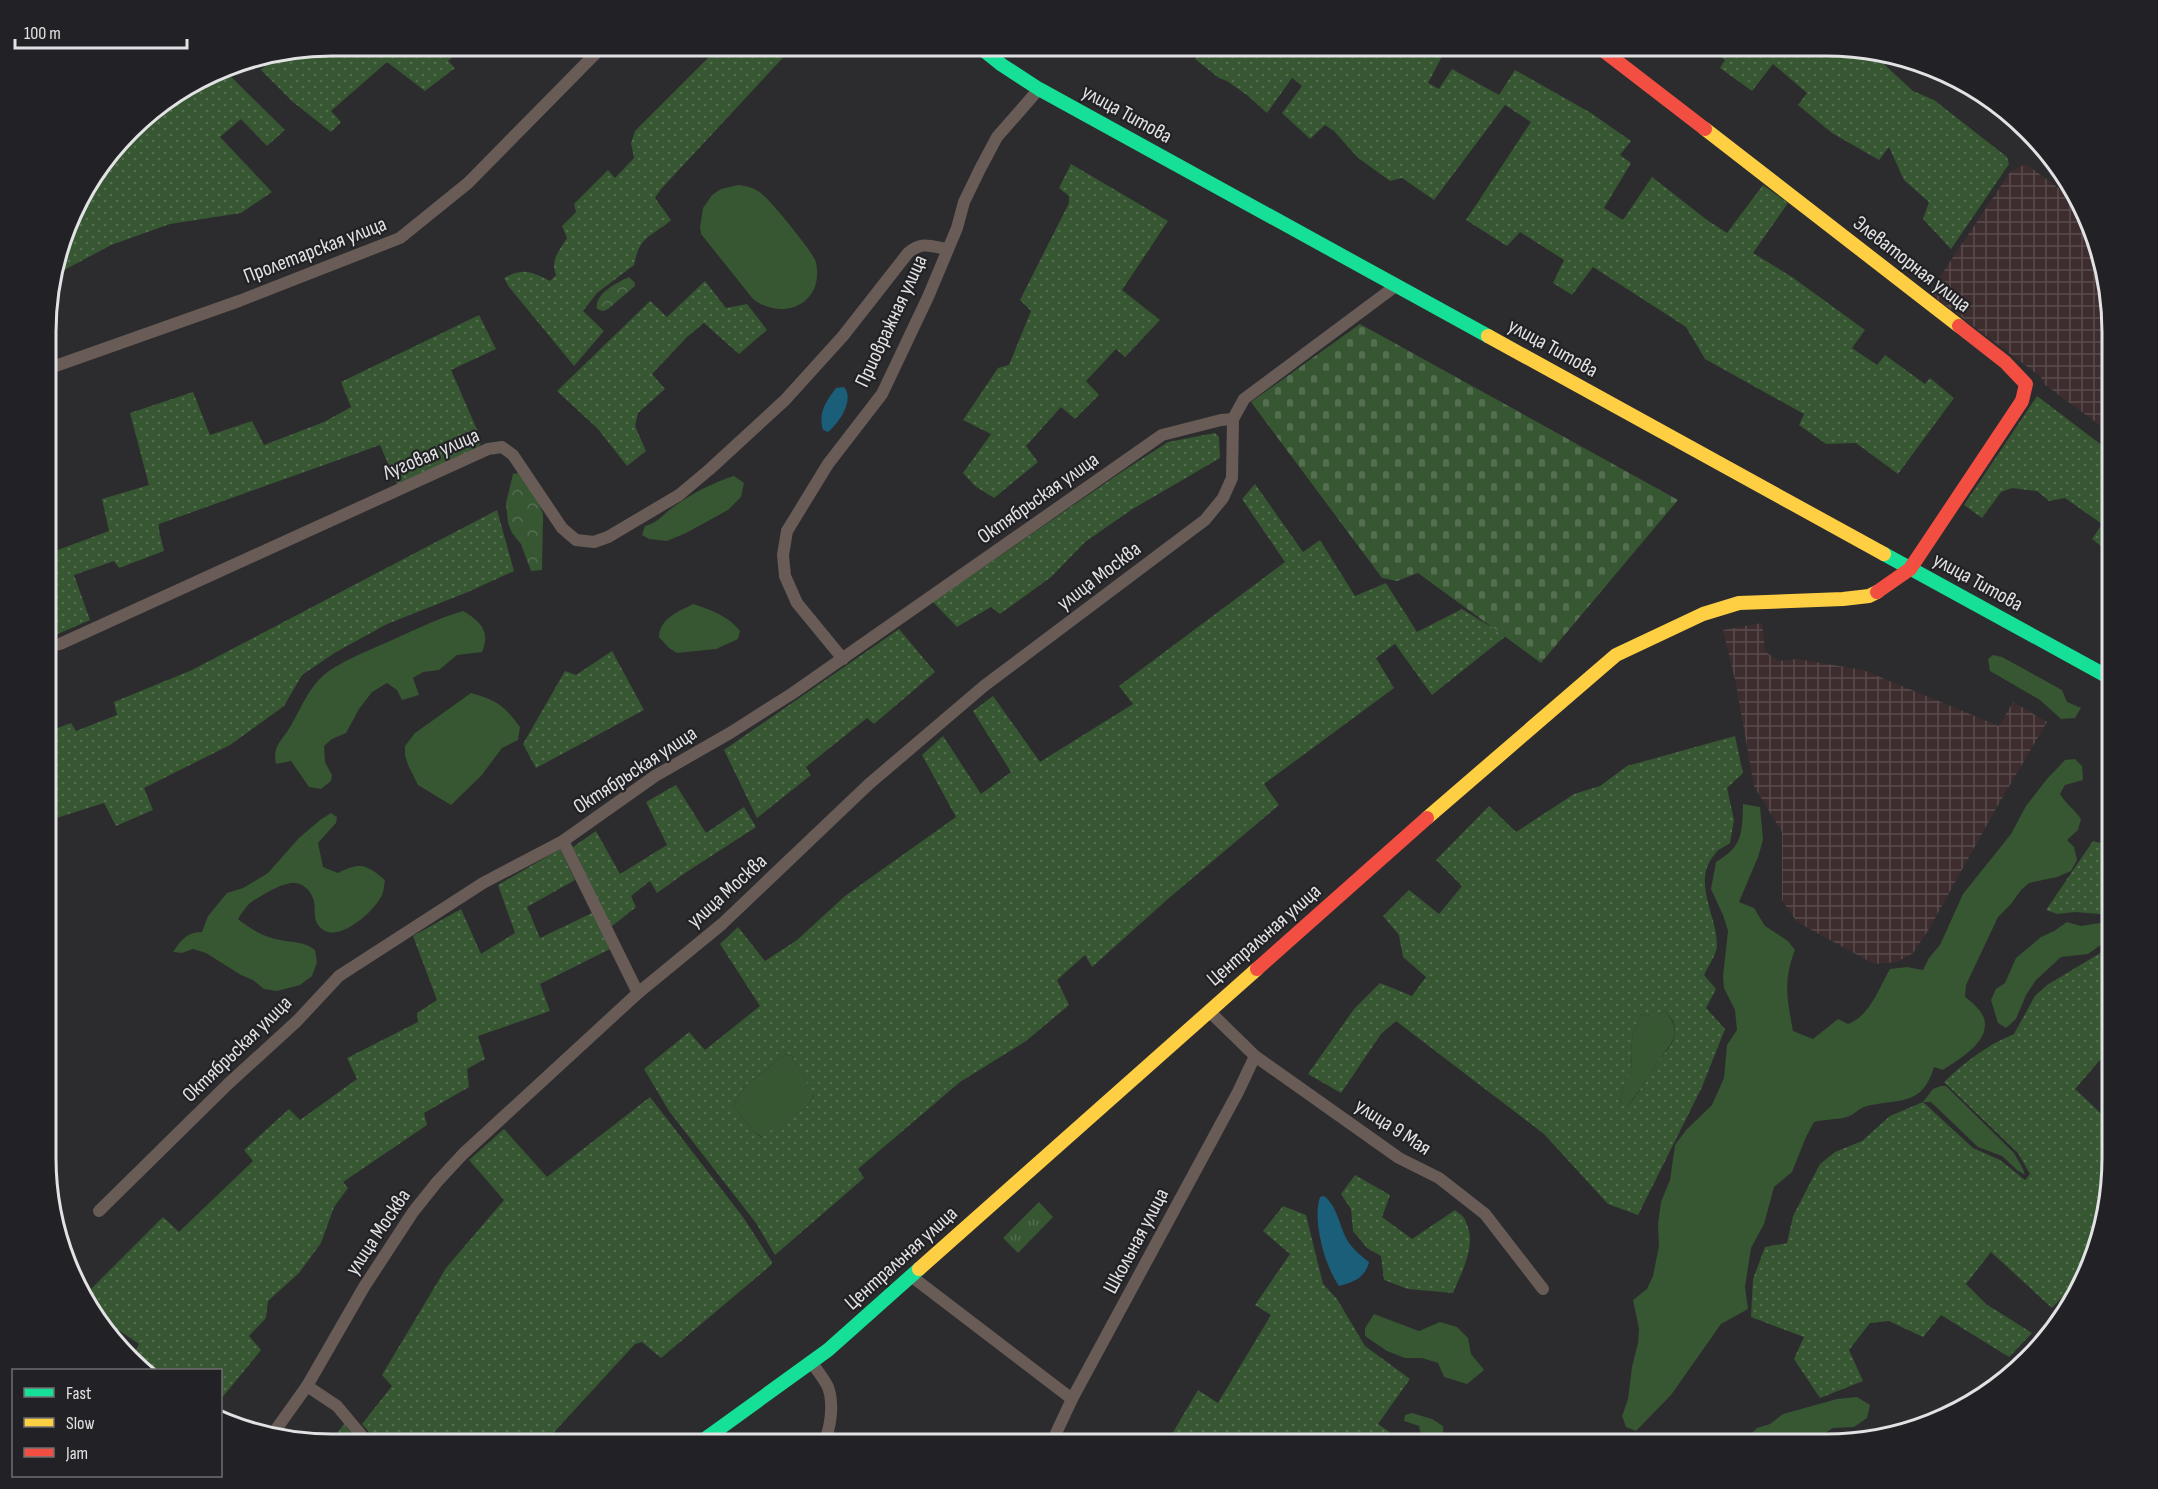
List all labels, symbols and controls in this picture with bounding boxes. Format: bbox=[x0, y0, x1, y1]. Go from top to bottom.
scale bar bbox=[15, 12, 188, 50]
text: 100 m bbox=[24, 23, 61, 44]
street label: улица Титова bbox=[1078, 79, 1176, 149]
street label: Элеваторная улица bbox=[1848, 210, 1976, 318]
street label: Пролетарская улица bbox=[240, 211, 390, 289]
street label: Приовражная улица bbox=[849, 251, 933, 391]
street label: улица Титова bbox=[1504, 313, 1602, 383]
street label: Луговая улица bbox=[378, 423, 483, 486]
street label: Октябрьская улица bbox=[973, 447, 1103, 549]
street label: улица Москва bbox=[1052, 536, 1146, 616]
street label: улица Титова bbox=[1929, 547, 2027, 617]
street label: Октябрьская улица bbox=[569, 721, 701, 819]
street label: улица Москва bbox=[682, 849, 772, 933]
street label: Центральная улица bbox=[1202, 879, 1326, 991]
street label: Октябрьская улица bbox=[177, 991, 297, 1107]
street label: улица 9 Мая bbox=[1350, 1093, 1436, 1161]
street label: улица Москва bbox=[340, 1184, 416, 1280]
street label: Школьная улица bbox=[1098, 1184, 1174, 1298]
street label: Центральная улица bbox=[840, 1201, 962, 1315]
legend bbox=[12, 1369, 222, 1477]
text: Fast bbox=[66, 1383, 92, 1404]
text: Slow bbox=[66, 1413, 95, 1434]
text: Jam bbox=[65, 1443, 88, 1464]

